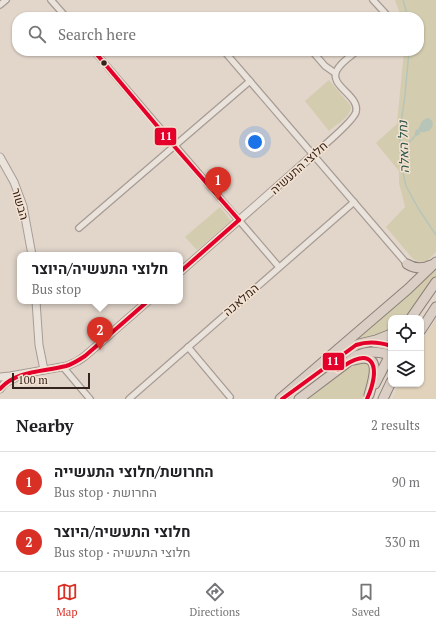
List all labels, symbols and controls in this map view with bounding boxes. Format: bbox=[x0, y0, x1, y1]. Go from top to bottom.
search box bbox=[12, 12, 424, 56]
icon: search bbox=[26, 23, 48, 45]
text: Search here bbox=[58, 24, 136, 44]
unlabelled marker bbox=[99, 58, 109, 68]
water label: נחל האלה bbox=[393, 119, 413, 174]
line badge: 11 bbox=[154, 127, 177, 146]
text: 11 bbox=[160, 129, 172, 143]
your location bbox=[245, 132, 265, 152]
street label: חלוצי התעשיה bbox=[267, 138, 330, 197]
pin: 1 bbox=[205, 167, 231, 200]
street label: הבשור bbox=[9, 186, 32, 222]
popup bbox=[17, 252, 183, 304]
text: חלוצי התעשיה/היוצר bbox=[32, 258, 168, 278]
text: Bus stop bbox=[32, 280, 81, 298]
street label: המלאכה bbox=[220, 280, 261, 319]
map controls bbox=[388, 315, 424, 387]
button: locate bbox=[388, 315, 424, 351]
pin: 2 bbox=[87, 317, 113, 350]
button: layers bbox=[388, 351, 424, 387]
line badge: 11 bbox=[322, 352, 345, 371]
text: 11 bbox=[327, 354, 339, 368]
scale bar bbox=[12, 371, 90, 390]
text: 100 m bbox=[18, 373, 48, 387]
text: Nearby bbox=[16, 414, 74, 437]
text: 2 results bbox=[371, 416, 420, 434]
text: החרושת/חלוצי התעשייה bbox=[54, 461, 214, 481]
text: 1 bbox=[25, 473, 33, 491]
text: 90 m bbox=[392, 473, 420, 491]
text: Bus stop · החרושת bbox=[54, 483, 157, 501]
text: חלוצי התעשיה/היוצר bbox=[54, 521, 190, 541]
text: 2 bbox=[25, 533, 33, 551]
text: 330 m bbox=[385, 533, 420, 551]
text: Bus stop · חלוצי התעשיה bbox=[54, 543, 190, 561]
tab: Map bbox=[56, 581, 78, 619]
tab: Directions bbox=[189, 581, 240, 619]
tab: Saved bbox=[352, 581, 380, 619]

